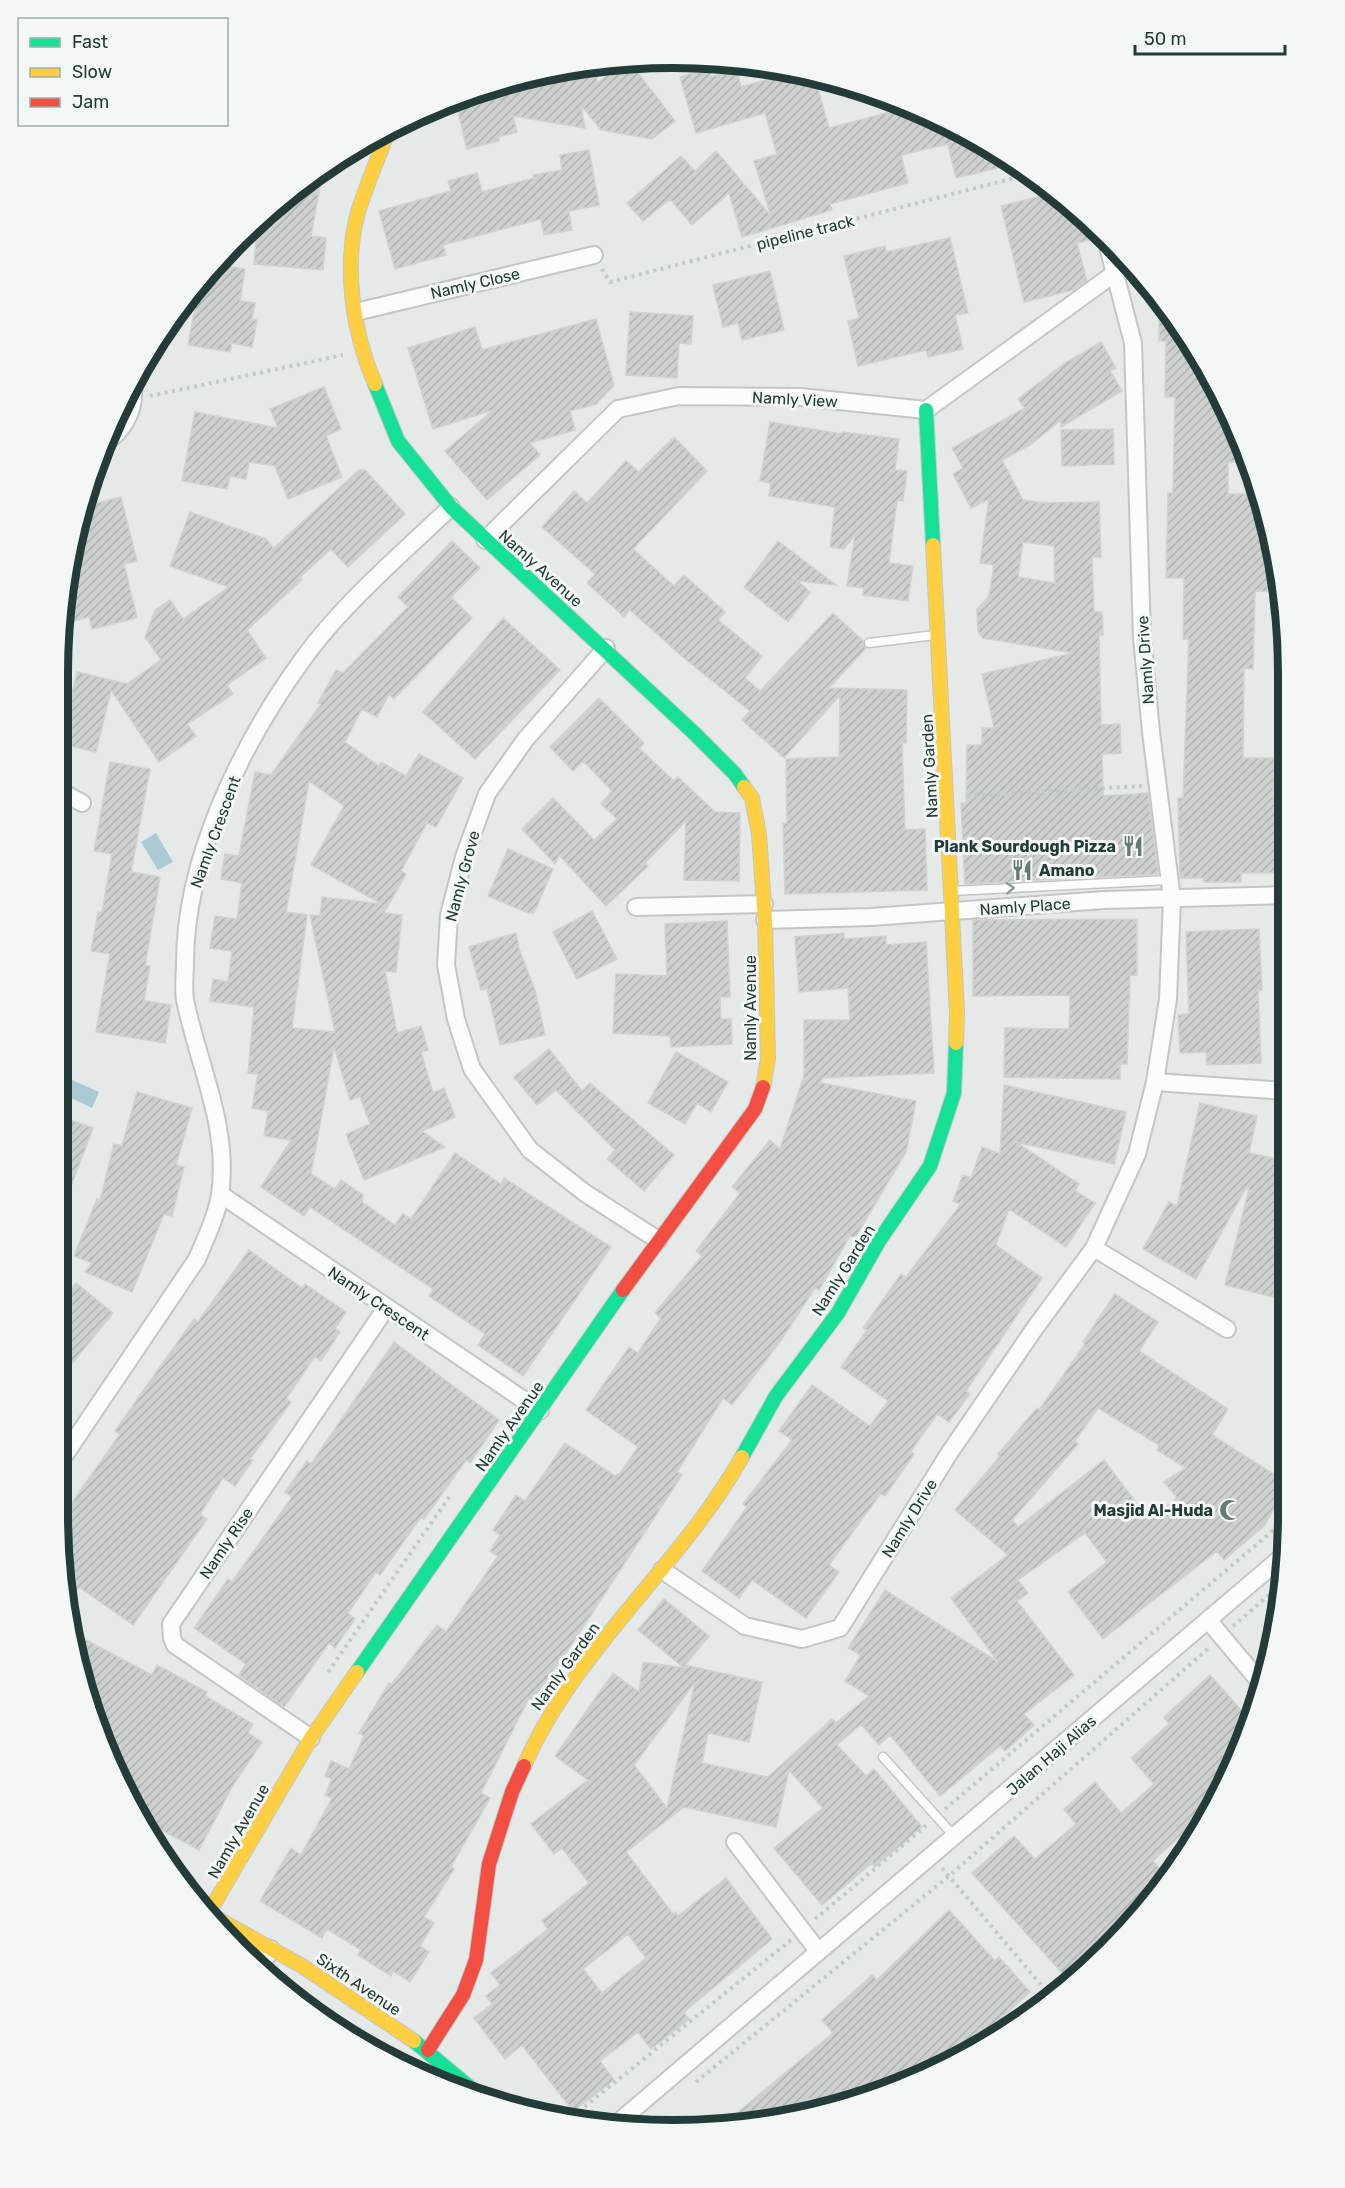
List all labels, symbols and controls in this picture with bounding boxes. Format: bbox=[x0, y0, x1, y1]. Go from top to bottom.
legend bbox=[18, 18, 228, 126]
scale bar bbox=[1135, 18, 1285, 56]
text: 50 m bbox=[1144, 28, 1187, 50]
text: Fast bbox=[72, 31, 108, 53]
text: Slow bbox=[72, 61, 112, 83]
text: Jam bbox=[72, 91, 109, 113]
street label: pipeline track bbox=[754, 211, 857, 254]
street label: Namly Close bbox=[429, 264, 522, 303]
street label: Namly View bbox=[752, 388, 838, 411]
street label: Namly Avenue bbox=[495, 526, 586, 611]
street label: Namly Drive bbox=[1133, 615, 1158, 705]
street label: Namly Garden bbox=[917, 713, 942, 819]
street label: Namly Crescent bbox=[186, 774, 245, 891]
street label: Namly Grove bbox=[441, 828, 484, 924]
restaurant icon: Plank Sourdough Pizza bbox=[1121, 834, 1145, 858]
place label: Plank Sourdough Pizza bbox=[934, 837, 1116, 856]
restaurant icon: Amano bbox=[1010, 858, 1034, 882]
place label: Amano bbox=[1039, 861, 1095, 880]
one-way arrow bbox=[1005, 882, 1014, 895]
street label: Namly Place bbox=[979, 894, 1071, 919]
street label: Namly Avenue bbox=[741, 955, 760, 1061]
street label: Namly Garden bbox=[808, 1221, 879, 1319]
street label: Namly Crescent bbox=[325, 1263, 433, 1344]
street label: Namly Avenue bbox=[471, 1377, 548, 1475]
street label: Namly Drive bbox=[878, 1476, 941, 1561]
mosque icon: Masjid Al-Huda bbox=[1218, 1498, 1242, 1522]
place label: Masjid Al-Huda bbox=[1094, 1501, 1213, 1520]
street label: Namly Rise bbox=[196, 1504, 257, 1583]
street label: Namly Garden bbox=[527, 1619, 604, 1714]
street label: Jalan Haji Alias bbox=[1003, 1711, 1100, 1799]
street label: Namly Avenue bbox=[204, 1781, 273, 1882]
street label: Sixth Avenue bbox=[313, 1949, 405, 2020]

